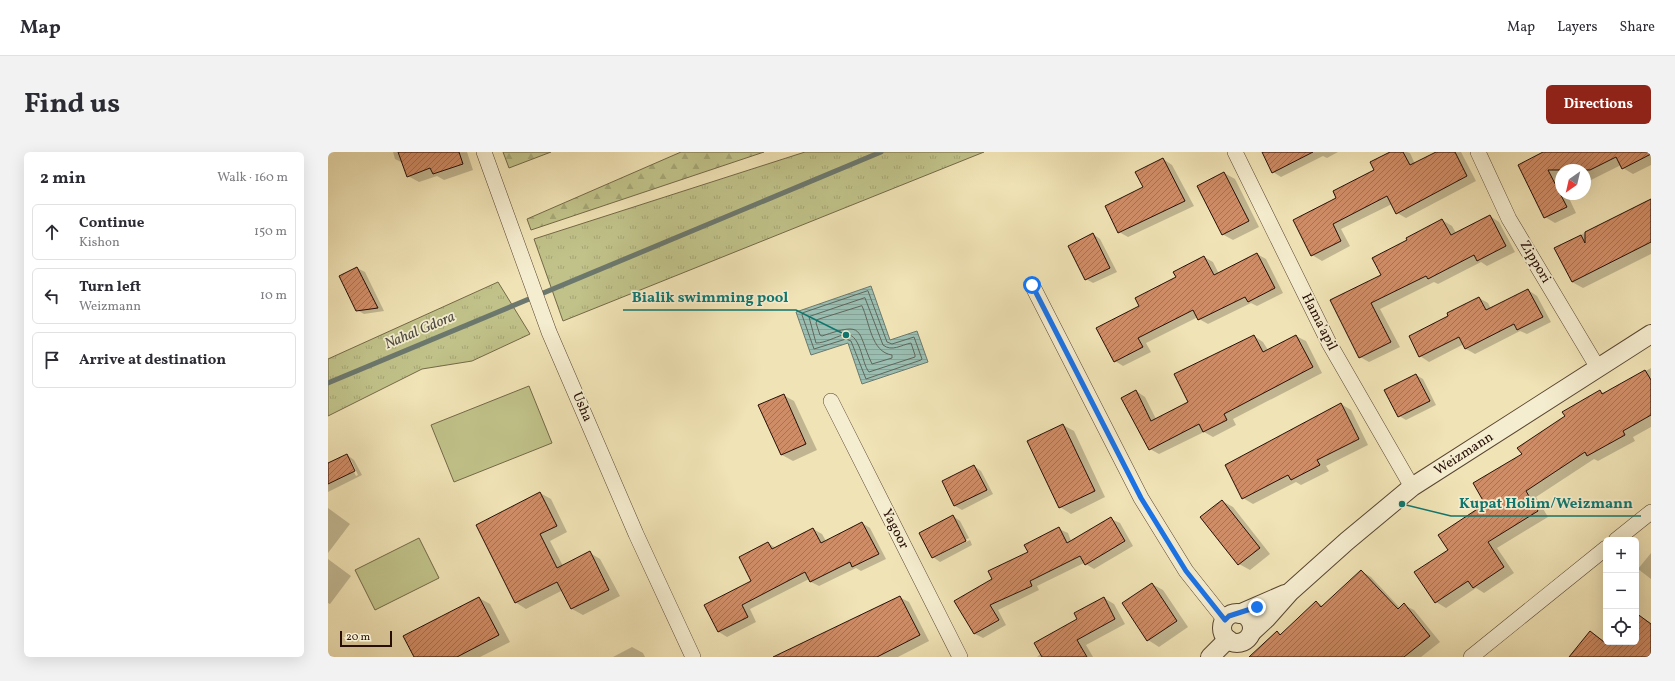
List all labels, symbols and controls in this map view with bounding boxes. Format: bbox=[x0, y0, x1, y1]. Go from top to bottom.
text: Map bbox=[20, 15, 61, 41]
text: Map bbox=[1507, 18, 1535, 37]
text: Layers bbox=[1557, 18, 1597, 37]
text: Share bbox=[1619, 18, 1655, 37]
text: Find us bbox=[24, 85, 120, 124]
button: Directions bbox=[1546, 85, 1651, 124]
north arrow bbox=[1555, 164, 1591, 200]
text: 2 min bbox=[40, 167, 86, 190]
text: Walk · 160 m bbox=[217, 169, 288, 187]
text: Continue bbox=[79, 213, 144, 234]
icon: ahead bbox=[41, 221, 63, 243]
text: 150 m bbox=[254, 223, 287, 241]
text: Kishon bbox=[79, 234, 120, 252]
street label: Zippori bbox=[1515, 237, 1555, 287]
route start bbox=[1023, 276, 1041, 294]
text: Turn left bbox=[79, 277, 141, 298]
callout: Bialik swimming pool bbox=[623, 283, 796, 310]
icon: left bbox=[41, 285, 63, 307]
text: 10 m bbox=[260, 287, 287, 305]
text: Bialik swimming pool bbox=[632, 288, 788, 309]
street label: Hama'apil bbox=[1296, 290, 1342, 354]
text: Weizmann bbox=[79, 298, 141, 316]
water label: Nahal Gdora bbox=[382, 307, 458, 355]
icon: arrive bbox=[41, 349, 63, 371]
text: Arrive at destination bbox=[79, 350, 226, 371]
street label: Usha bbox=[567, 389, 597, 425]
street label: Weizmann bbox=[1431, 428, 1497, 480]
callout: Kupat Holim/Weizmann bbox=[1451, 489, 1641, 516]
text: Kupat Holim/Weizmann bbox=[1459, 494, 1633, 515]
street label: Yagoor bbox=[877, 506, 913, 552]
map controls bbox=[1603, 537, 1639, 645]
button: + bbox=[1603, 537, 1639, 573]
button: − bbox=[1603, 573, 1639, 609]
route end bbox=[1248, 598, 1266, 616]
button: locate bbox=[1603, 609, 1639, 645]
scale bar bbox=[340, 629, 392, 648]
text: 20 m bbox=[346, 630, 370, 645]

